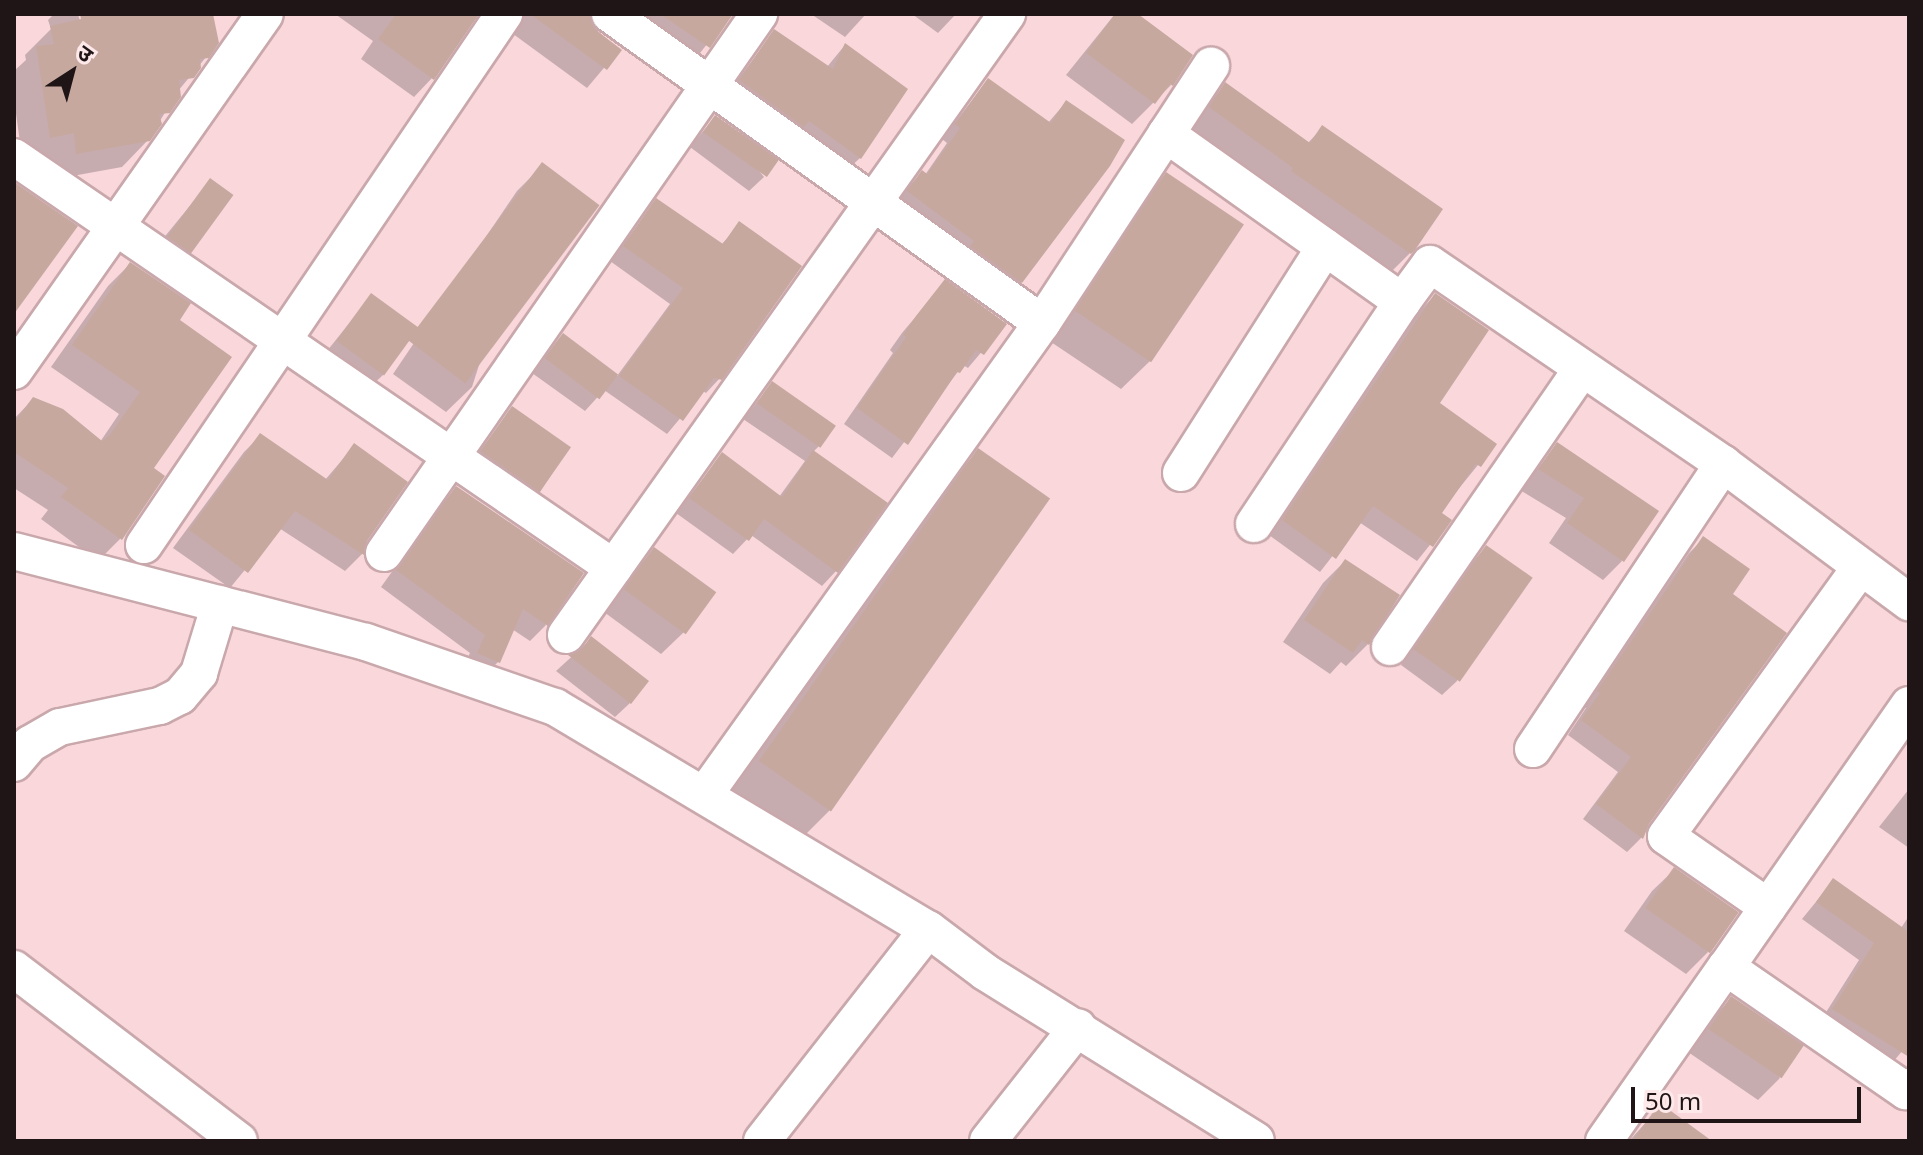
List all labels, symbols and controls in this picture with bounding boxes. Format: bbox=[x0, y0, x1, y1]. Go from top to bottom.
north arrow bbox=[32, 32, 112, 112]
text: उ bbox=[72, 37, 100, 69]
scale bar bbox=[1635, 1071, 1865, 1121]
text: 50 m bbox=[1645, 1084, 1701, 1117]

